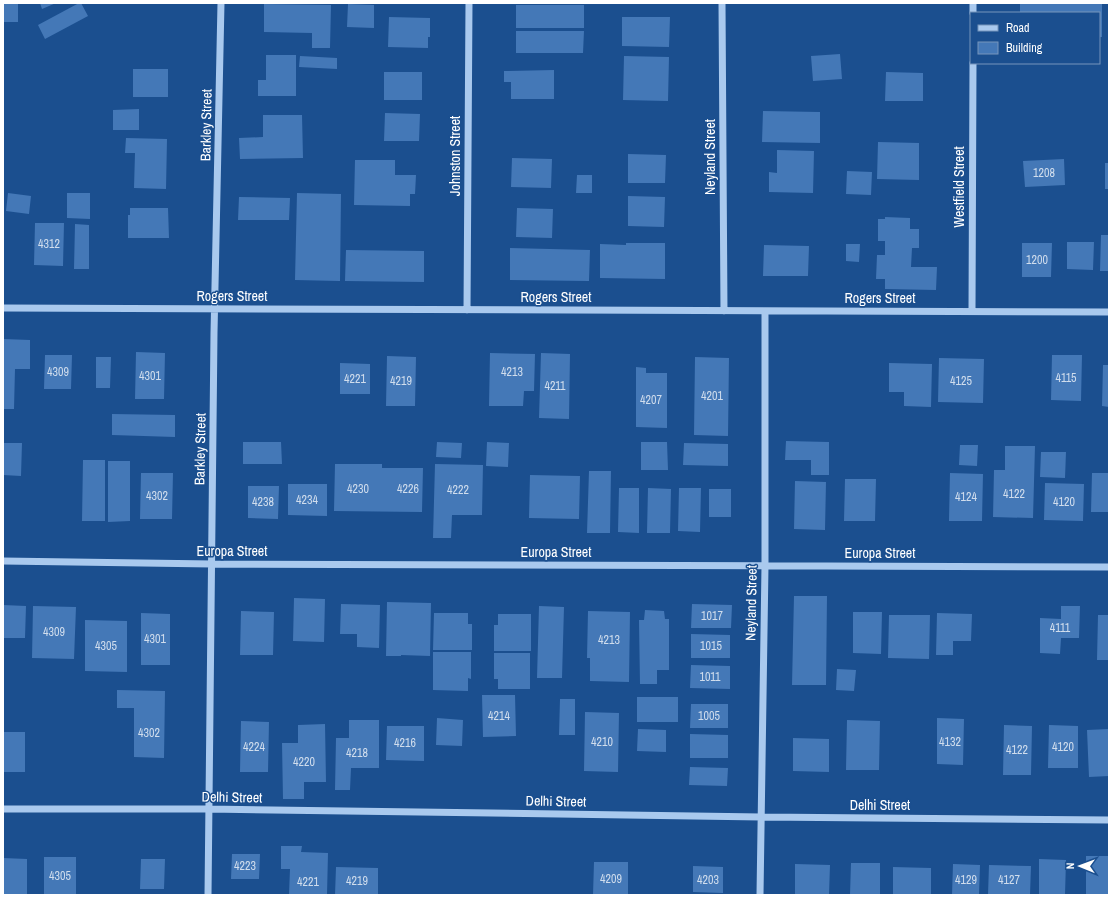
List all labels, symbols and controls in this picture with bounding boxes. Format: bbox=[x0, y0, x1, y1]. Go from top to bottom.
legend bbox=[970, 12, 1100, 64]
text: Road bbox=[1006, 20, 1030, 36]
text: Building bbox=[1006, 40, 1043, 56]
street label: Barkley Street bbox=[196, 89, 216, 161]
street label: Johnston Street bbox=[446, 116, 464, 196]
street label: Neyland Street bbox=[701, 119, 719, 195]
street label: Westfield Street bbox=[950, 146, 968, 228]
house number: 1208 bbox=[1033, 165, 1055, 181]
house number: 4312 bbox=[38, 236, 60, 252]
house number: 1200 bbox=[1026, 252, 1048, 268]
street label: Rogers Street bbox=[197, 287, 267, 305]
street label: Rogers Street bbox=[521, 288, 591, 306]
street label: Rogers Street bbox=[845, 289, 915, 307]
house number: 4309 bbox=[47, 364, 69, 380]
house number: 4213 bbox=[501, 364, 523, 380]
house number: 4301 bbox=[139, 368, 161, 384]
house number: 4115 bbox=[1055, 370, 1077, 386]
house number: 4221 bbox=[344, 371, 366, 387]
house number: 4219 bbox=[390, 373, 412, 389]
house number: 4125 bbox=[950, 373, 972, 389]
house number: 4211 bbox=[544, 378, 566, 394]
house number: 4201 bbox=[701, 388, 723, 404]
house number: 4207 bbox=[640, 392, 662, 408]
street label: Barkley Street bbox=[190, 413, 210, 485]
house number: 4230 bbox=[347, 481, 369, 497]
house number: 4226 bbox=[397, 481, 419, 497]
house number: 4222 bbox=[447, 482, 469, 498]
house number: 4122 bbox=[1003, 486, 1025, 502]
house number: 4302 bbox=[146, 488, 168, 504]
house number: 4124 bbox=[955, 489, 977, 505]
house number: 4234 bbox=[296, 492, 318, 508]
house number: 4238 bbox=[252, 494, 274, 510]
house number: 4120 bbox=[1053, 494, 1075, 510]
street label: Europa Street bbox=[197, 542, 267, 560]
street label: Europa Street bbox=[521, 543, 591, 561]
street label: Europa Street bbox=[845, 544, 915, 562]
street label: Neyland Street bbox=[741, 565, 761, 641]
house number: 1017 bbox=[701, 608, 723, 624]
house number: 4111 bbox=[1050, 620, 1071, 636]
house number: 4309 bbox=[43, 624, 65, 640]
house number: 4301 bbox=[144, 631, 166, 647]
house number: 4213 bbox=[598, 632, 620, 648]
house number: 4305 bbox=[95, 638, 117, 654]
house number: 1015 bbox=[700, 638, 722, 654]
house number: 1011 bbox=[699, 669, 721, 685]
house number: 4214 bbox=[488, 708, 510, 724]
house number: 1005 bbox=[698, 708, 720, 724]
house number: 4302 bbox=[138, 725, 160, 741]
house number: 4210 bbox=[591, 734, 613, 750]
house number: 4132 bbox=[939, 734, 961, 750]
house number: 4216 bbox=[394, 735, 416, 751]
house number: 4224 bbox=[243, 739, 265, 755]
house number: 4120 bbox=[1052, 739, 1074, 755]
house number: 4122 bbox=[1006, 742, 1028, 758]
house number: 4218 bbox=[346, 745, 368, 761]
house number: 4220 bbox=[293, 754, 315, 770]
street label: Delhi Street bbox=[202, 787, 262, 807]
street label: Delhi Street bbox=[526, 791, 586, 811]
street label: Delhi Street bbox=[850, 796, 910, 814]
north arrow bbox=[1060, 846, 1100, 886]
house number: 4223 bbox=[234, 858, 256, 874]
text: N bbox=[1063, 862, 1077, 869]
house number: 4305 bbox=[49, 868, 71, 884]
house number: 4209 bbox=[600, 871, 622, 887]
house number: 4203 bbox=[697, 872, 719, 888]
house number: 4129 bbox=[955, 872, 977, 888]
house number: 4127 bbox=[998, 872, 1020, 888]
house number: 4219 bbox=[346, 873, 368, 889]
house number: 4221 bbox=[297, 874, 319, 890]

